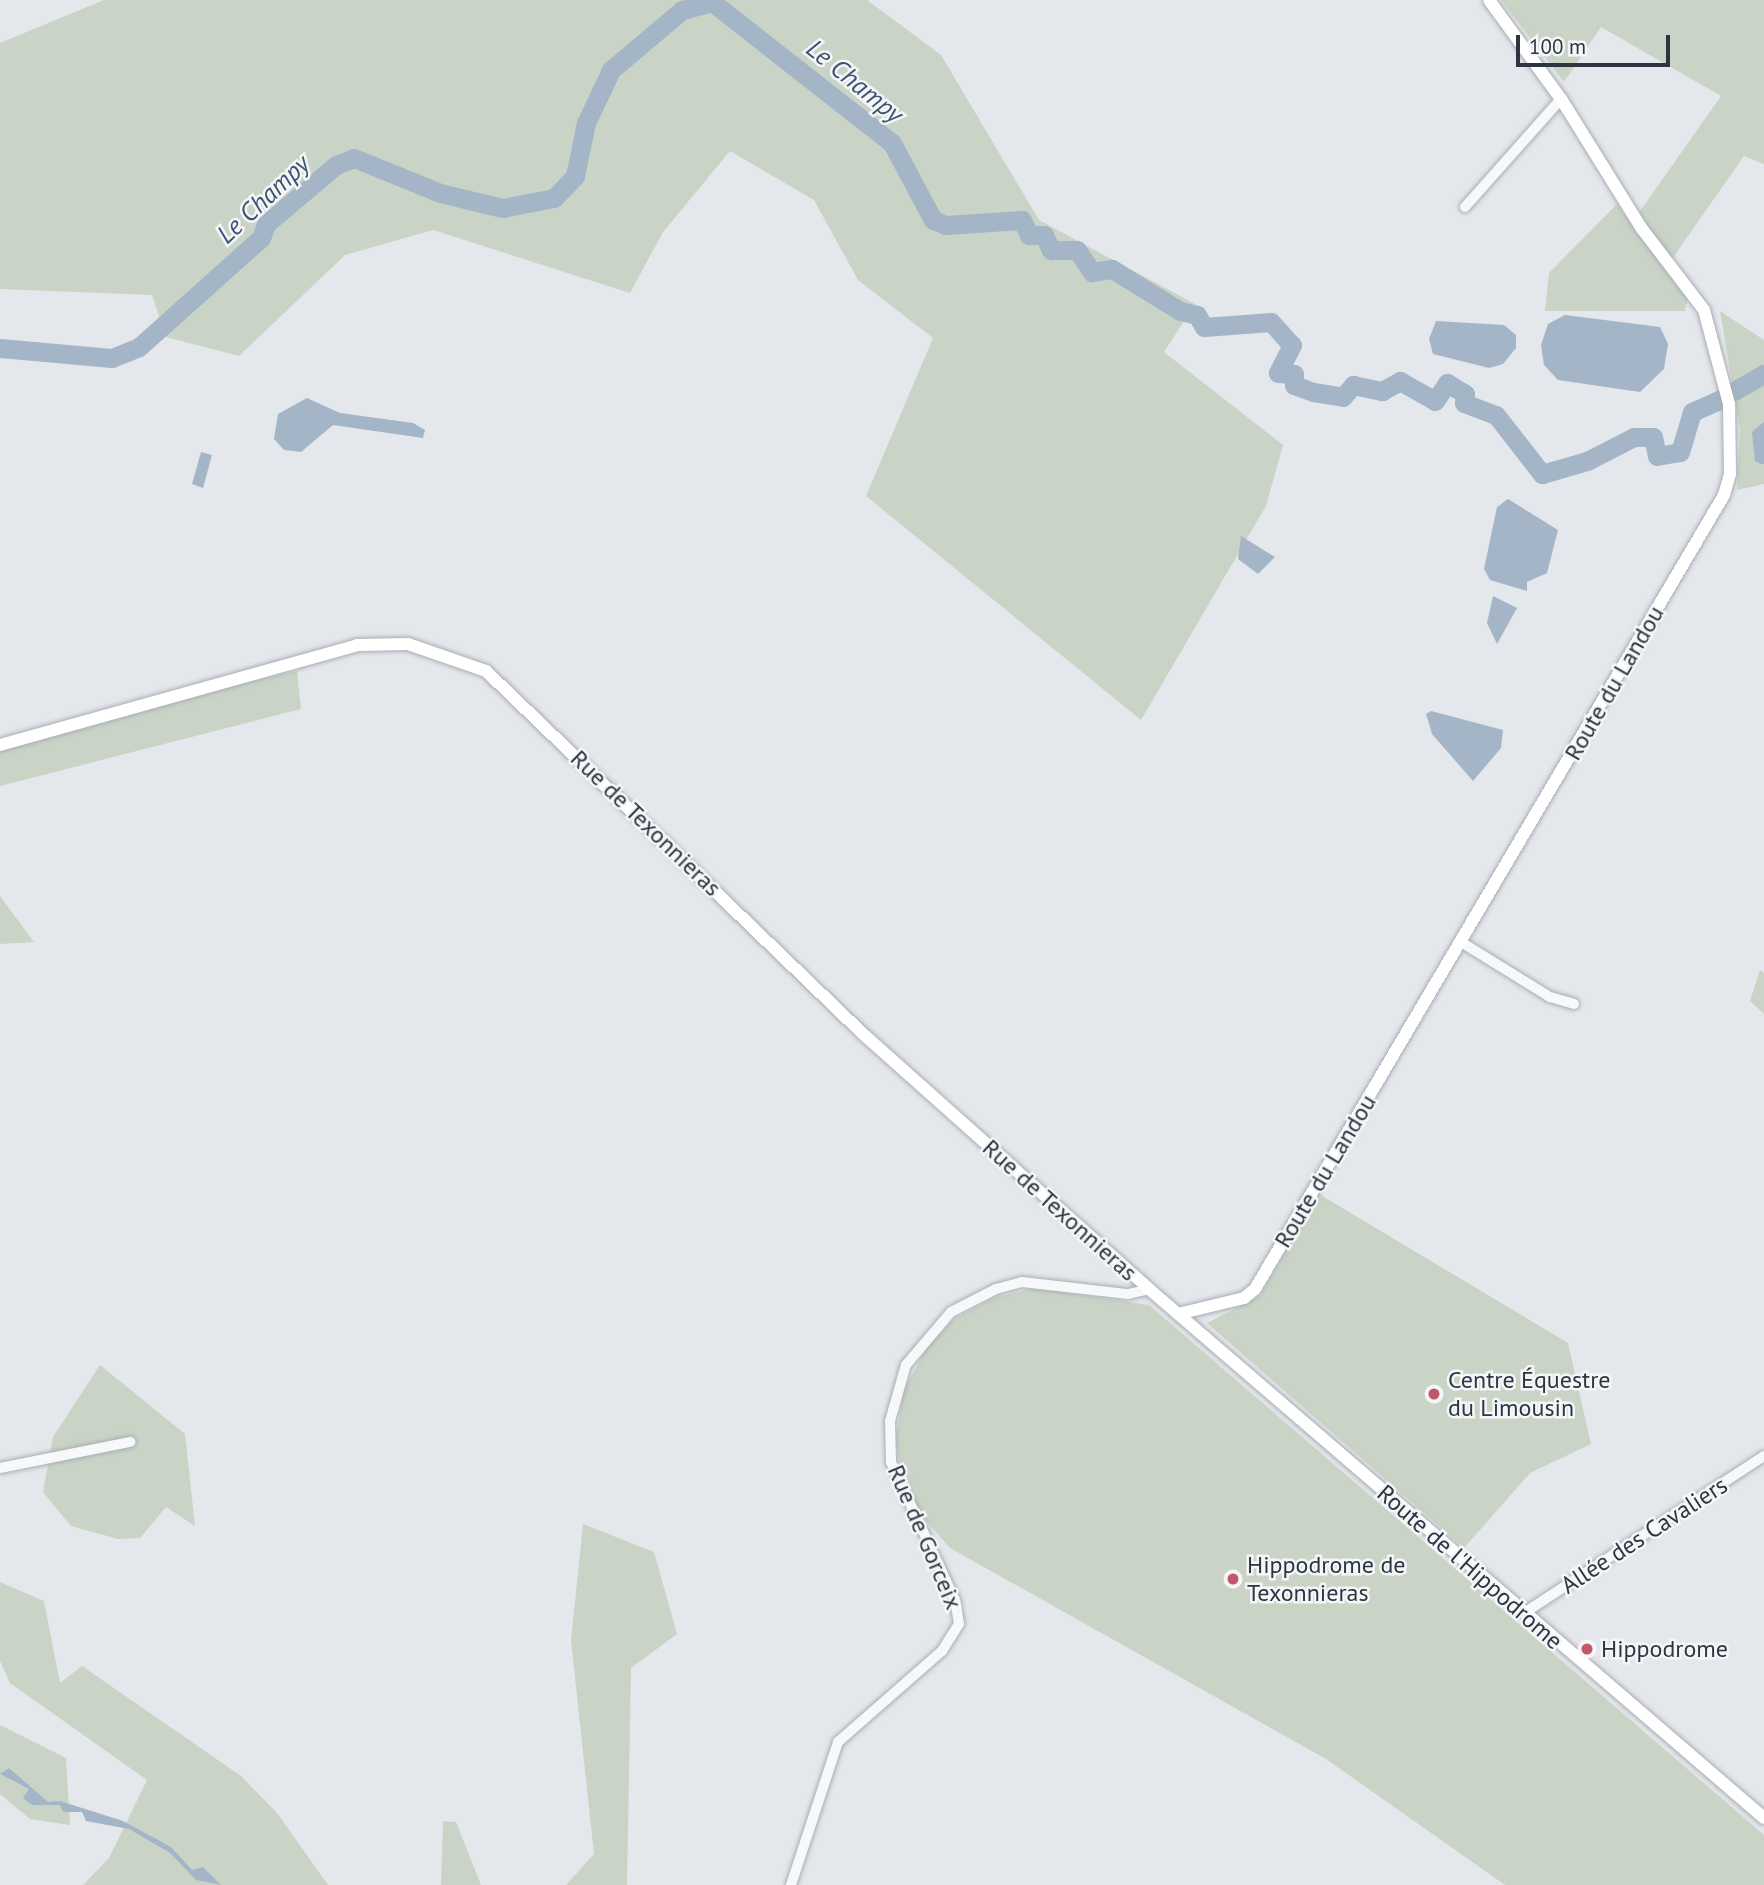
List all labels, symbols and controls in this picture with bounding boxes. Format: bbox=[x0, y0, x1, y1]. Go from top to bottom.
scale bar bbox=[1519, 21, 1673, 65]
water label: Le Champy bbox=[800, 33, 910, 129]
text: 100 m bbox=[1529, 33, 1586, 60]
water label: Le Champy bbox=[210, 148, 316, 250]
street label: Route du Landou bbox=[1558, 601, 1670, 765]
street label: Rue de Texonnieras bbox=[565, 744, 727, 902]
street label: Route du Landou bbox=[1268, 1089, 1382, 1253]
street label: Rue de Texonnieras bbox=[977, 1133, 1143, 1287]
place label: Centre Équestre du Limousin bbox=[1448, 1366, 1611, 1422]
marker: Centre Équestre du Limousin bbox=[1426, 1386, 1442, 1402]
street label: Rue de Gorceix bbox=[882, 1460, 968, 1614]
street label: Allée des Cavaliers bbox=[1555, 1470, 1733, 1600]
street label: Route de l'Hippodrome bbox=[1371, 1479, 1569, 1655]
place label: Hippodrome de Texonnieras bbox=[1247, 1551, 1406, 1607]
marker: Hippodrome de Texonnieras bbox=[1225, 1571, 1241, 1587]
place label: Hippodrome bbox=[1601, 1635, 1728, 1663]
marker: Hippodrome bbox=[1579, 1641, 1595, 1657]

